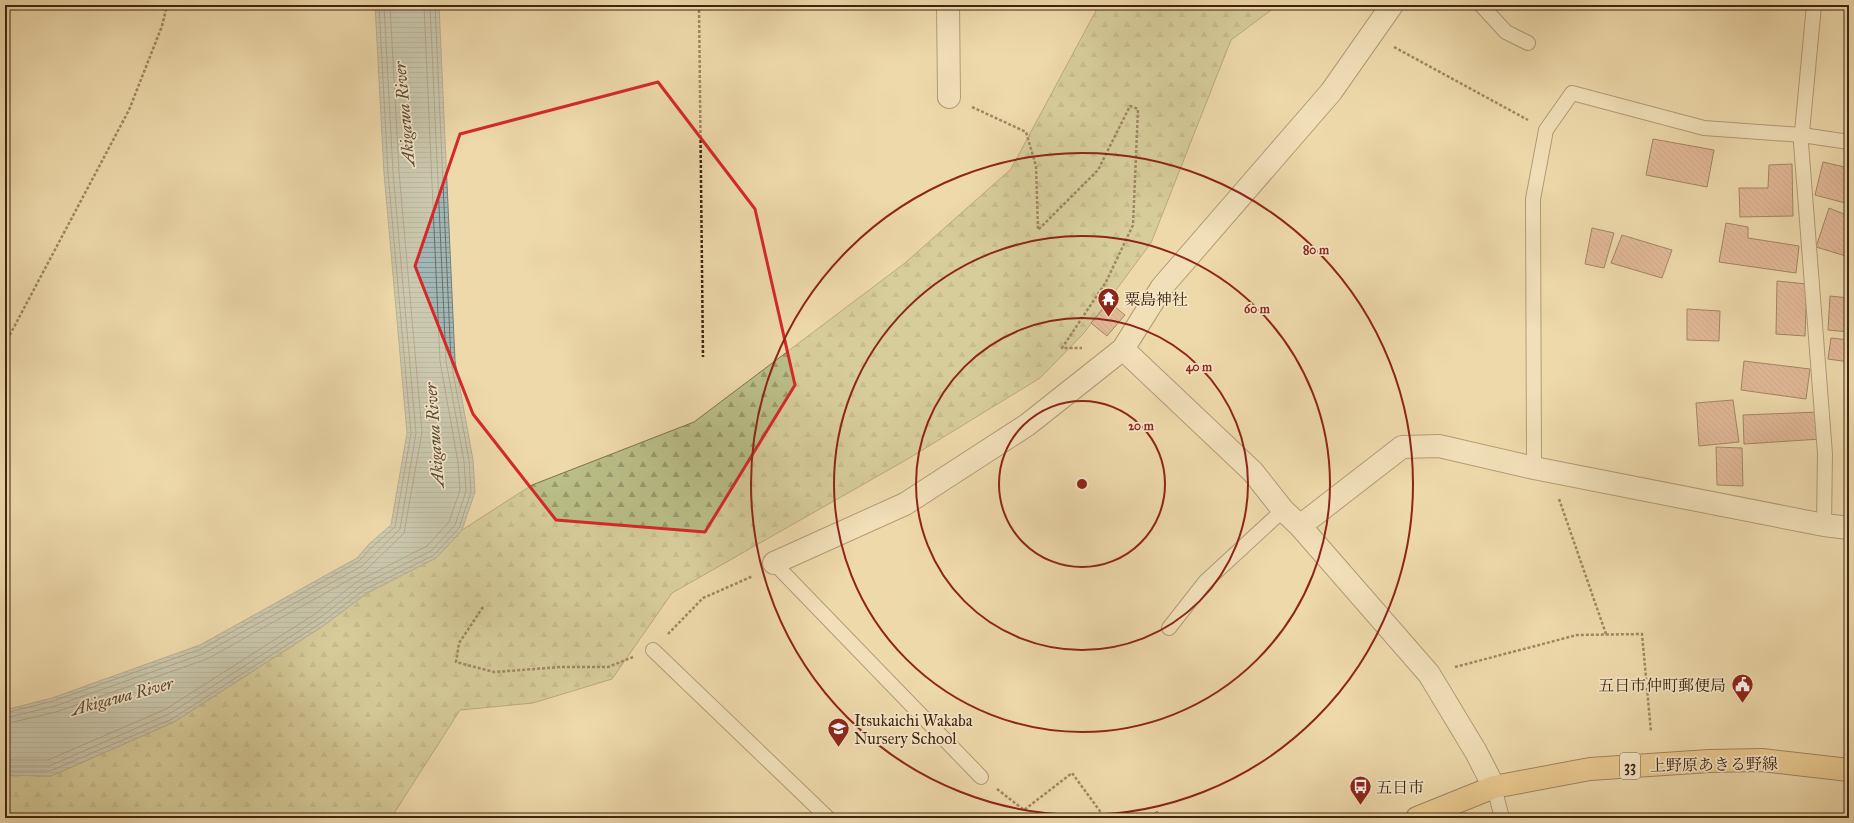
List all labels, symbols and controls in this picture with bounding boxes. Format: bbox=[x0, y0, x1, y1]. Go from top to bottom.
water label: Akigawa River bbox=[389, 60, 420, 169]
text: 80 m bbox=[1303, 243, 1330, 257]
temple icon: 粟島神社 bbox=[1095, 286, 1121, 319]
place label: 粟島神社 bbox=[1124, 290, 1188, 309]
text: 60 m bbox=[1244, 302, 1271, 316]
text: 40 m bbox=[1186, 360, 1213, 375]
water label: Akigawa River bbox=[420, 381, 449, 490]
text: 20 m bbox=[1128, 419, 1155, 433]
centre of rings bbox=[1075, 477, 1089, 491]
water label: Akigawa River bbox=[67, 672, 177, 721]
public building icon: 五日市仲町郵便局 bbox=[1729, 672, 1755, 705]
place label: 五日市仲町郵便局 bbox=[1598, 676, 1726, 695]
place label: Itsukaichi Wakaba Nursery School bbox=[854, 711, 973, 748]
school or university icon: Itsukaichi Wakaba Nursery School bbox=[825, 716, 851, 749]
road number: 33 bbox=[1620, 753, 1640, 779]
street label: 上野原あきる野線 bbox=[1650, 754, 1778, 775]
bus stop icon: 五日市 bbox=[1348, 774, 1374, 807]
place label: 五日市 bbox=[1376, 778, 1424, 797]

